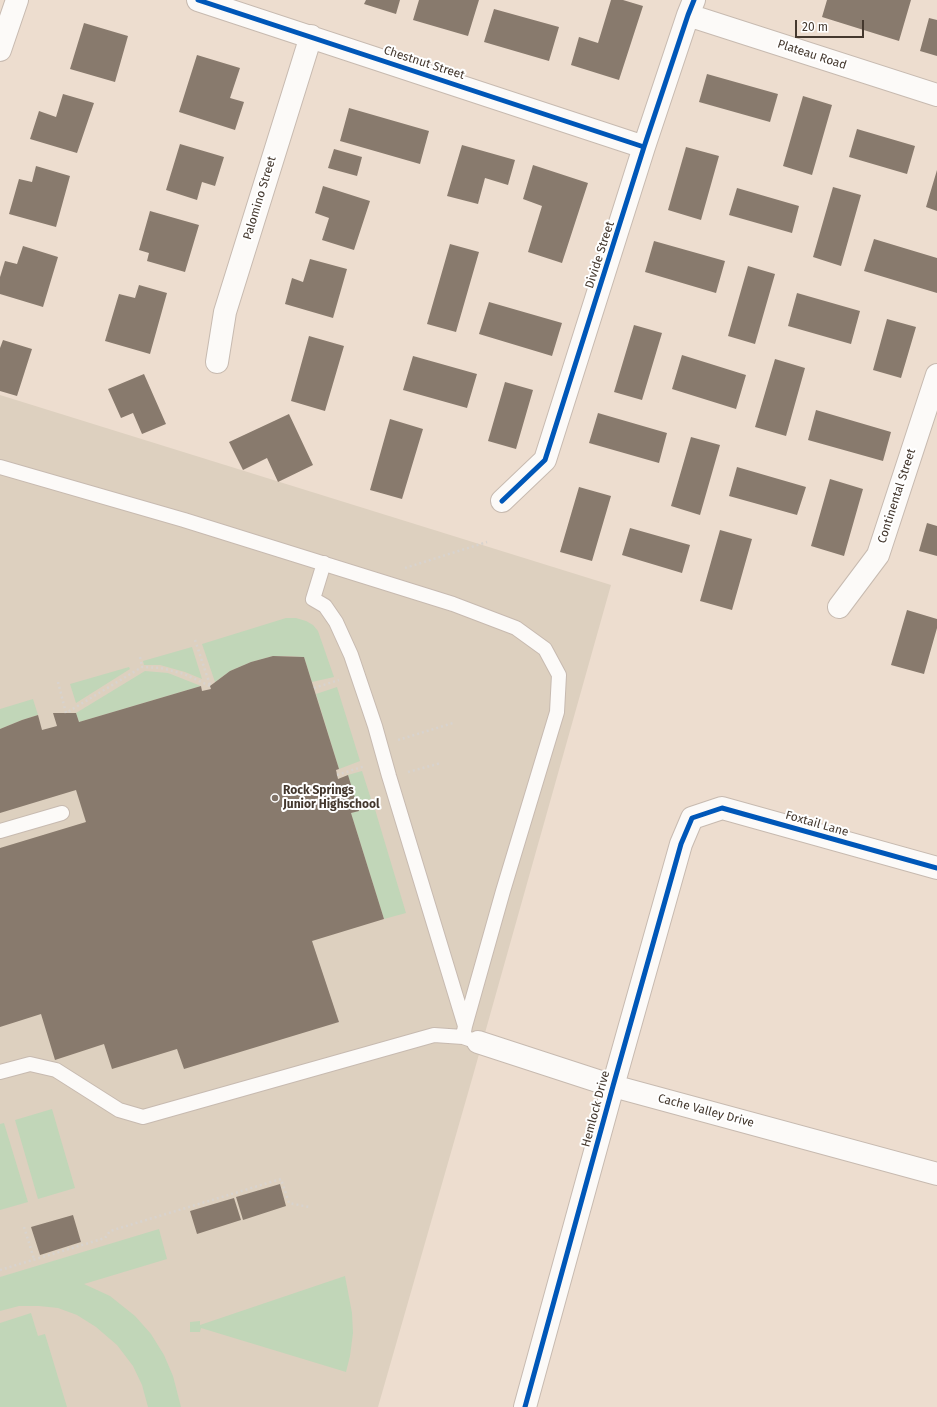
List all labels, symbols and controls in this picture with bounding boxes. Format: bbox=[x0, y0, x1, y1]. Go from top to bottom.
scale bar bbox=[797, 12, 866, 38]
text: 20 m bbox=[802, 20, 828, 34]
street label: Plateau Road bbox=[776, 37, 848, 73]
street label: Chestnut Street bbox=[382, 43, 466, 83]
street label: Palomino Street bbox=[240, 154, 280, 242]
street label: Divide Street bbox=[582, 220, 618, 290]
street label: Continental Street bbox=[875, 447, 919, 545]
place label: Rock Springs Junior Highschool bbox=[283, 784, 380, 812]
marker: Rock Springs Junior Highschool bbox=[270, 793, 280, 803]
street label: Foxtail Lane bbox=[784, 808, 850, 840]
street label: Hemlock Drive bbox=[579, 1069, 613, 1149]
street label: Cache Valley Drive bbox=[656, 1091, 756, 1131]

